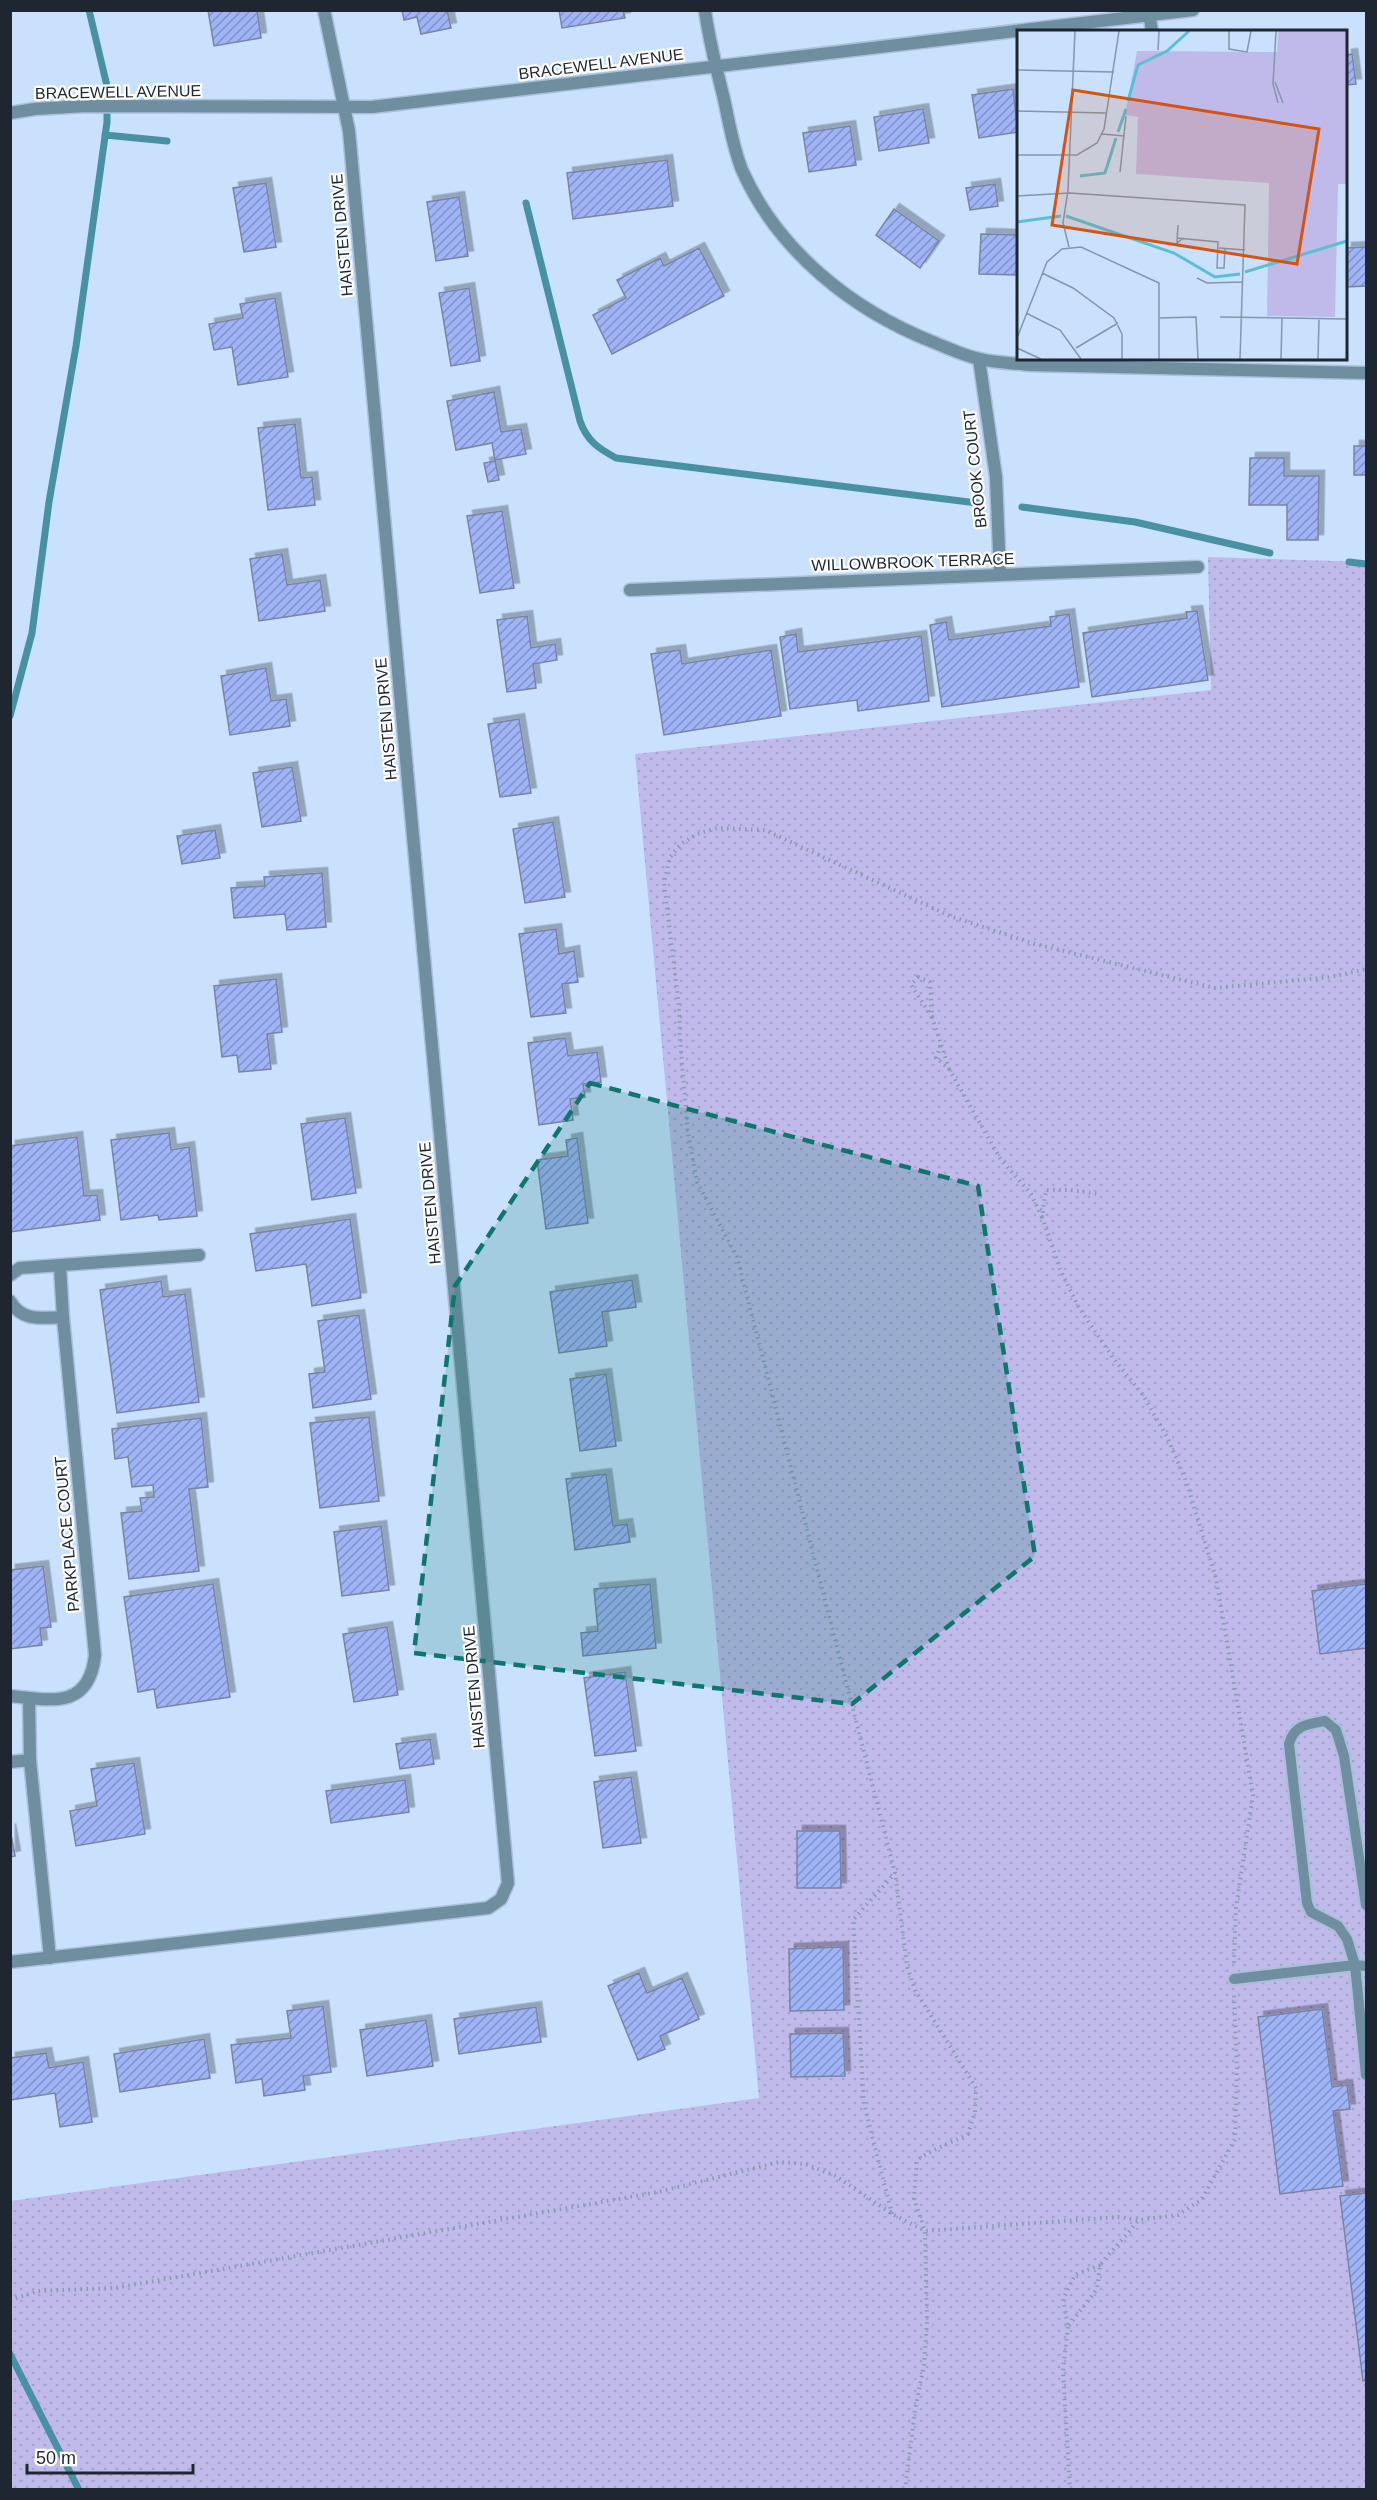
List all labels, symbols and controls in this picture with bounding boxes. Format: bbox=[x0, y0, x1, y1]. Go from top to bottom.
inset map bbox=[1017, 30, 1347, 360]
street label: BRACEWELL AVENUE bbox=[517, 45, 685, 83]
street label: BRACEWELL AVENUE bbox=[35, 82, 201, 102]
street label: HAISTEN DRIVE bbox=[328, 173, 356, 297]
street label: BROOK COURT bbox=[960, 409, 990, 529]
street label: WILLOWBROOK TERRACE bbox=[811, 550, 1015, 574]
street label: HAISTEN DRIVE bbox=[372, 657, 400, 781]
street label: HAISTEN DRIVE bbox=[416, 1141, 444, 1265]
street label: PARKPLACE COURT bbox=[52, 1455, 82, 1612]
street label: HAISTEN DRIVE bbox=[460, 1625, 488, 1749]
scale bar bbox=[27, 2437, 194, 2475]
text: 50 m bbox=[36, 2448, 76, 2468]

